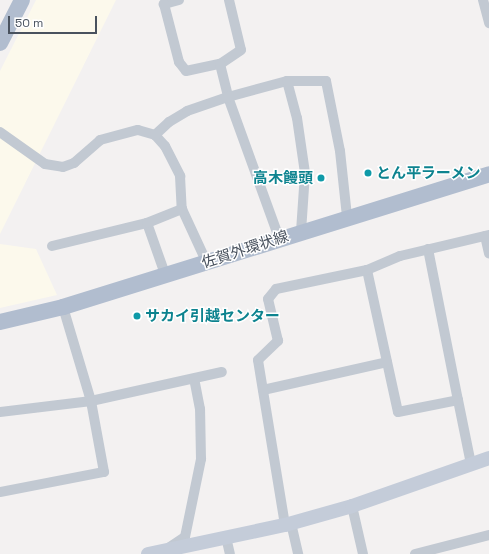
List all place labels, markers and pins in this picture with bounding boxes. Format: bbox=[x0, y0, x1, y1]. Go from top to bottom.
place label: とん平ラーメン bbox=[376, 164, 481, 182]
marker: とん平ラーメン bbox=[363, 168, 373, 178]
place label: 高木饅頭 bbox=[253, 169, 313, 187]
marker: 高木饅頭 bbox=[316, 173, 326, 183]
place label: サカイ引越センター bbox=[145, 307, 280, 325]
marker: サカイ引越センター bbox=[132, 311, 142, 321]

